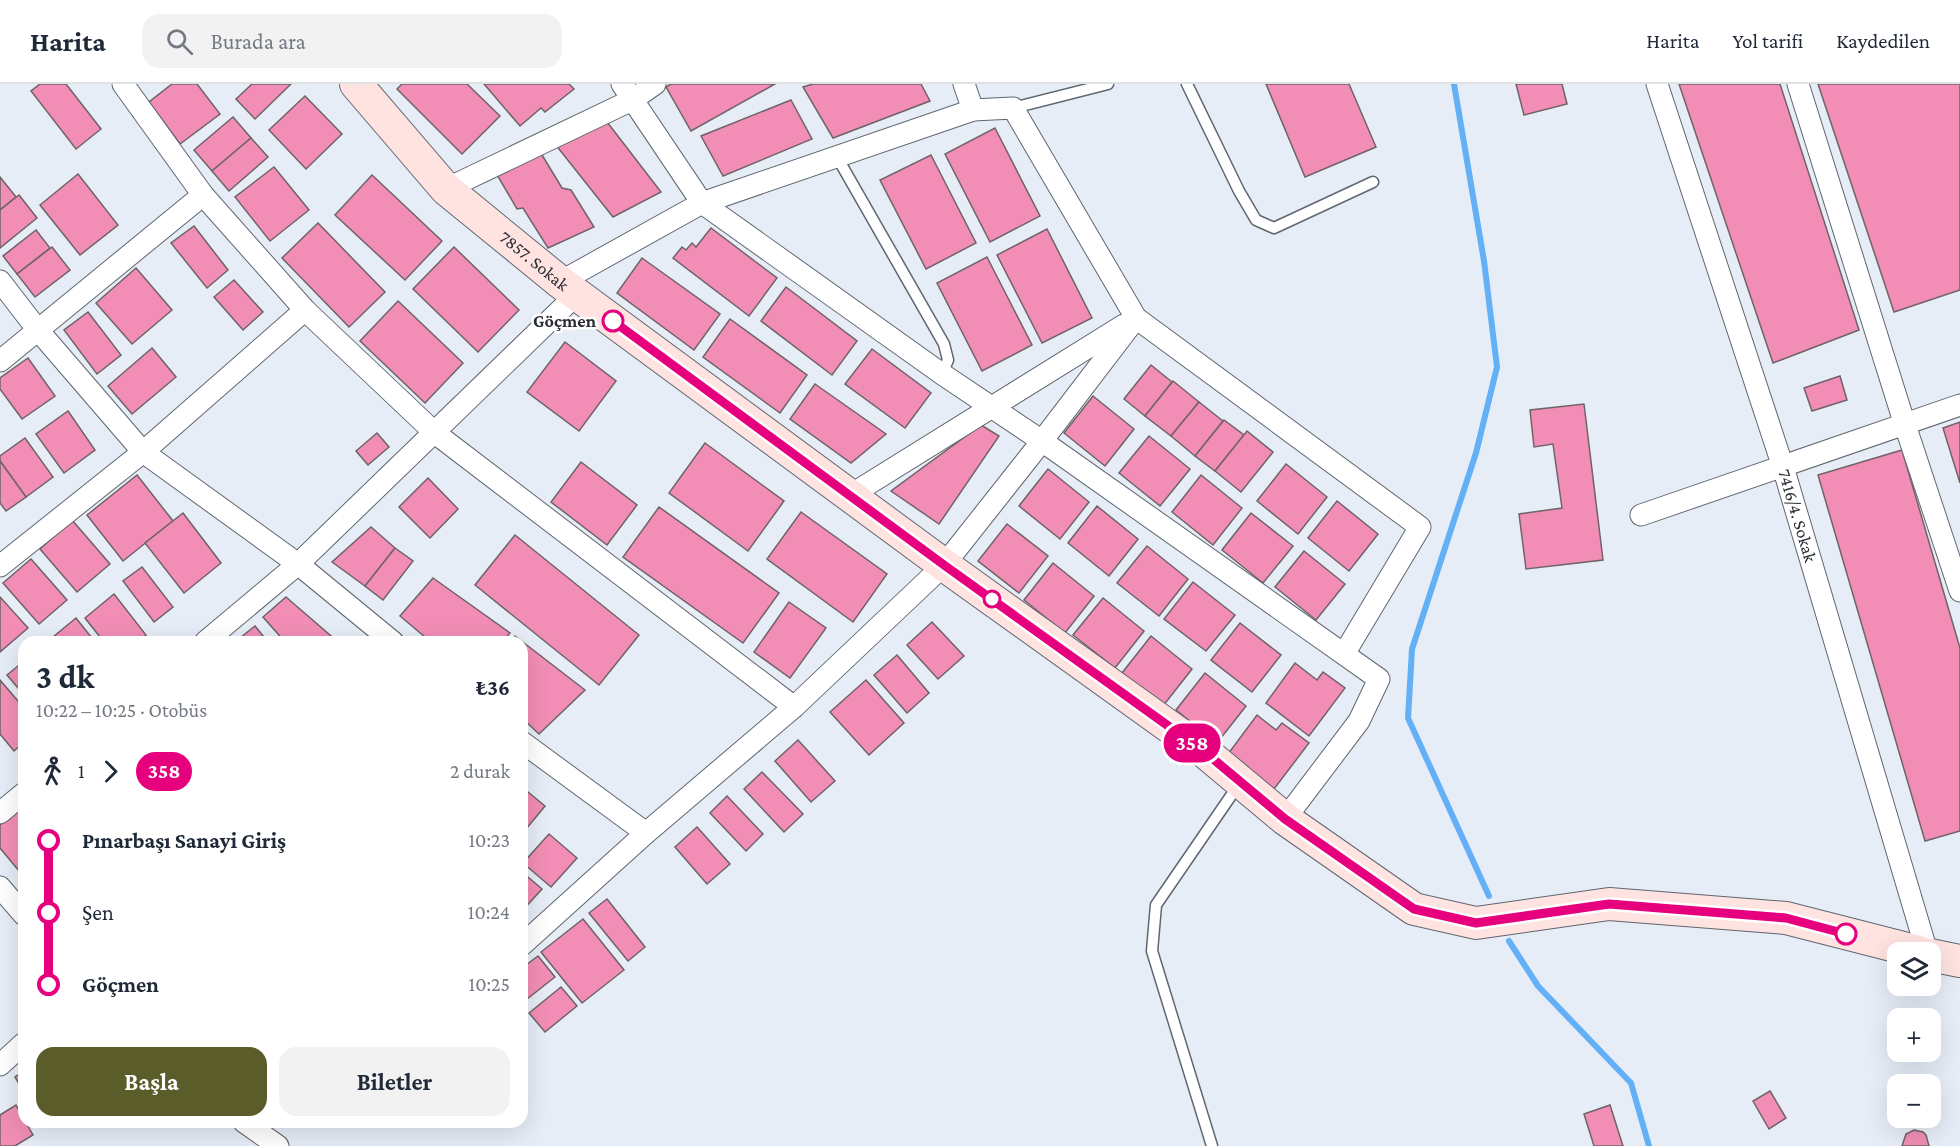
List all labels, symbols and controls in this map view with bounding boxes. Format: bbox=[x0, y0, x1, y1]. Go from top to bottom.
search box bbox=[142, 14, 562, 68]
icon: search bbox=[163, 25, 196, 58]
text: Harita bbox=[30, 26, 106, 57]
text: Burada ara bbox=[211, 29, 306, 54]
text: Harita bbox=[1646, 29, 1699, 53]
text: Yol tarifi bbox=[1732, 29, 1803, 53]
text: Kaydedilen bbox=[1836, 29, 1930, 53]
street label: 7857. Sokak bbox=[495, 227, 573, 295]
marker: Göçmen bbox=[602, 310, 624, 332]
place label: Göçmen bbox=[533, 311, 597, 331]
street label: 7416/4. Sokak bbox=[1774, 467, 1821, 565]
unlabelled marker bbox=[983, 590, 1001, 608]
text: 3 dk bbox=[36, 658, 94, 695]
text: ₺36 bbox=[476, 675, 510, 700]
text: 10:22 – 10:25 · Otobüs bbox=[36, 699, 207, 721]
line badge: 358 bbox=[1158, 724, 1226, 762]
text: 358 bbox=[1176, 731, 1208, 755]
icon: walk bbox=[36, 755, 69, 788]
icon: forward bbox=[94, 755, 127, 788]
text: 358 bbox=[148, 759, 180, 783]
text: 1 bbox=[78, 760, 85, 782]
text: 2 durak bbox=[450, 760, 510, 782]
text: Pınarbaşı Sanayi Giriş bbox=[82, 828, 286, 853]
text: 10:23 bbox=[468, 829, 510, 851]
text: Şen bbox=[82, 900, 114, 925]
text: 10:24 bbox=[468, 901, 510, 923]
unlabelled marker bbox=[1835, 923, 1857, 945]
map controls bbox=[1887, 942, 1941, 1128]
button: layers bbox=[1887, 942, 1941, 996]
text: Göçmen bbox=[82, 972, 159, 997]
text: 10:25 bbox=[469, 973, 510, 995]
button: + bbox=[1887, 1008, 1941, 1062]
button: Başla bbox=[36, 1047, 267, 1116]
button: Biletler bbox=[279, 1047, 510, 1116]
button: − bbox=[1887, 1074, 1941, 1128]

